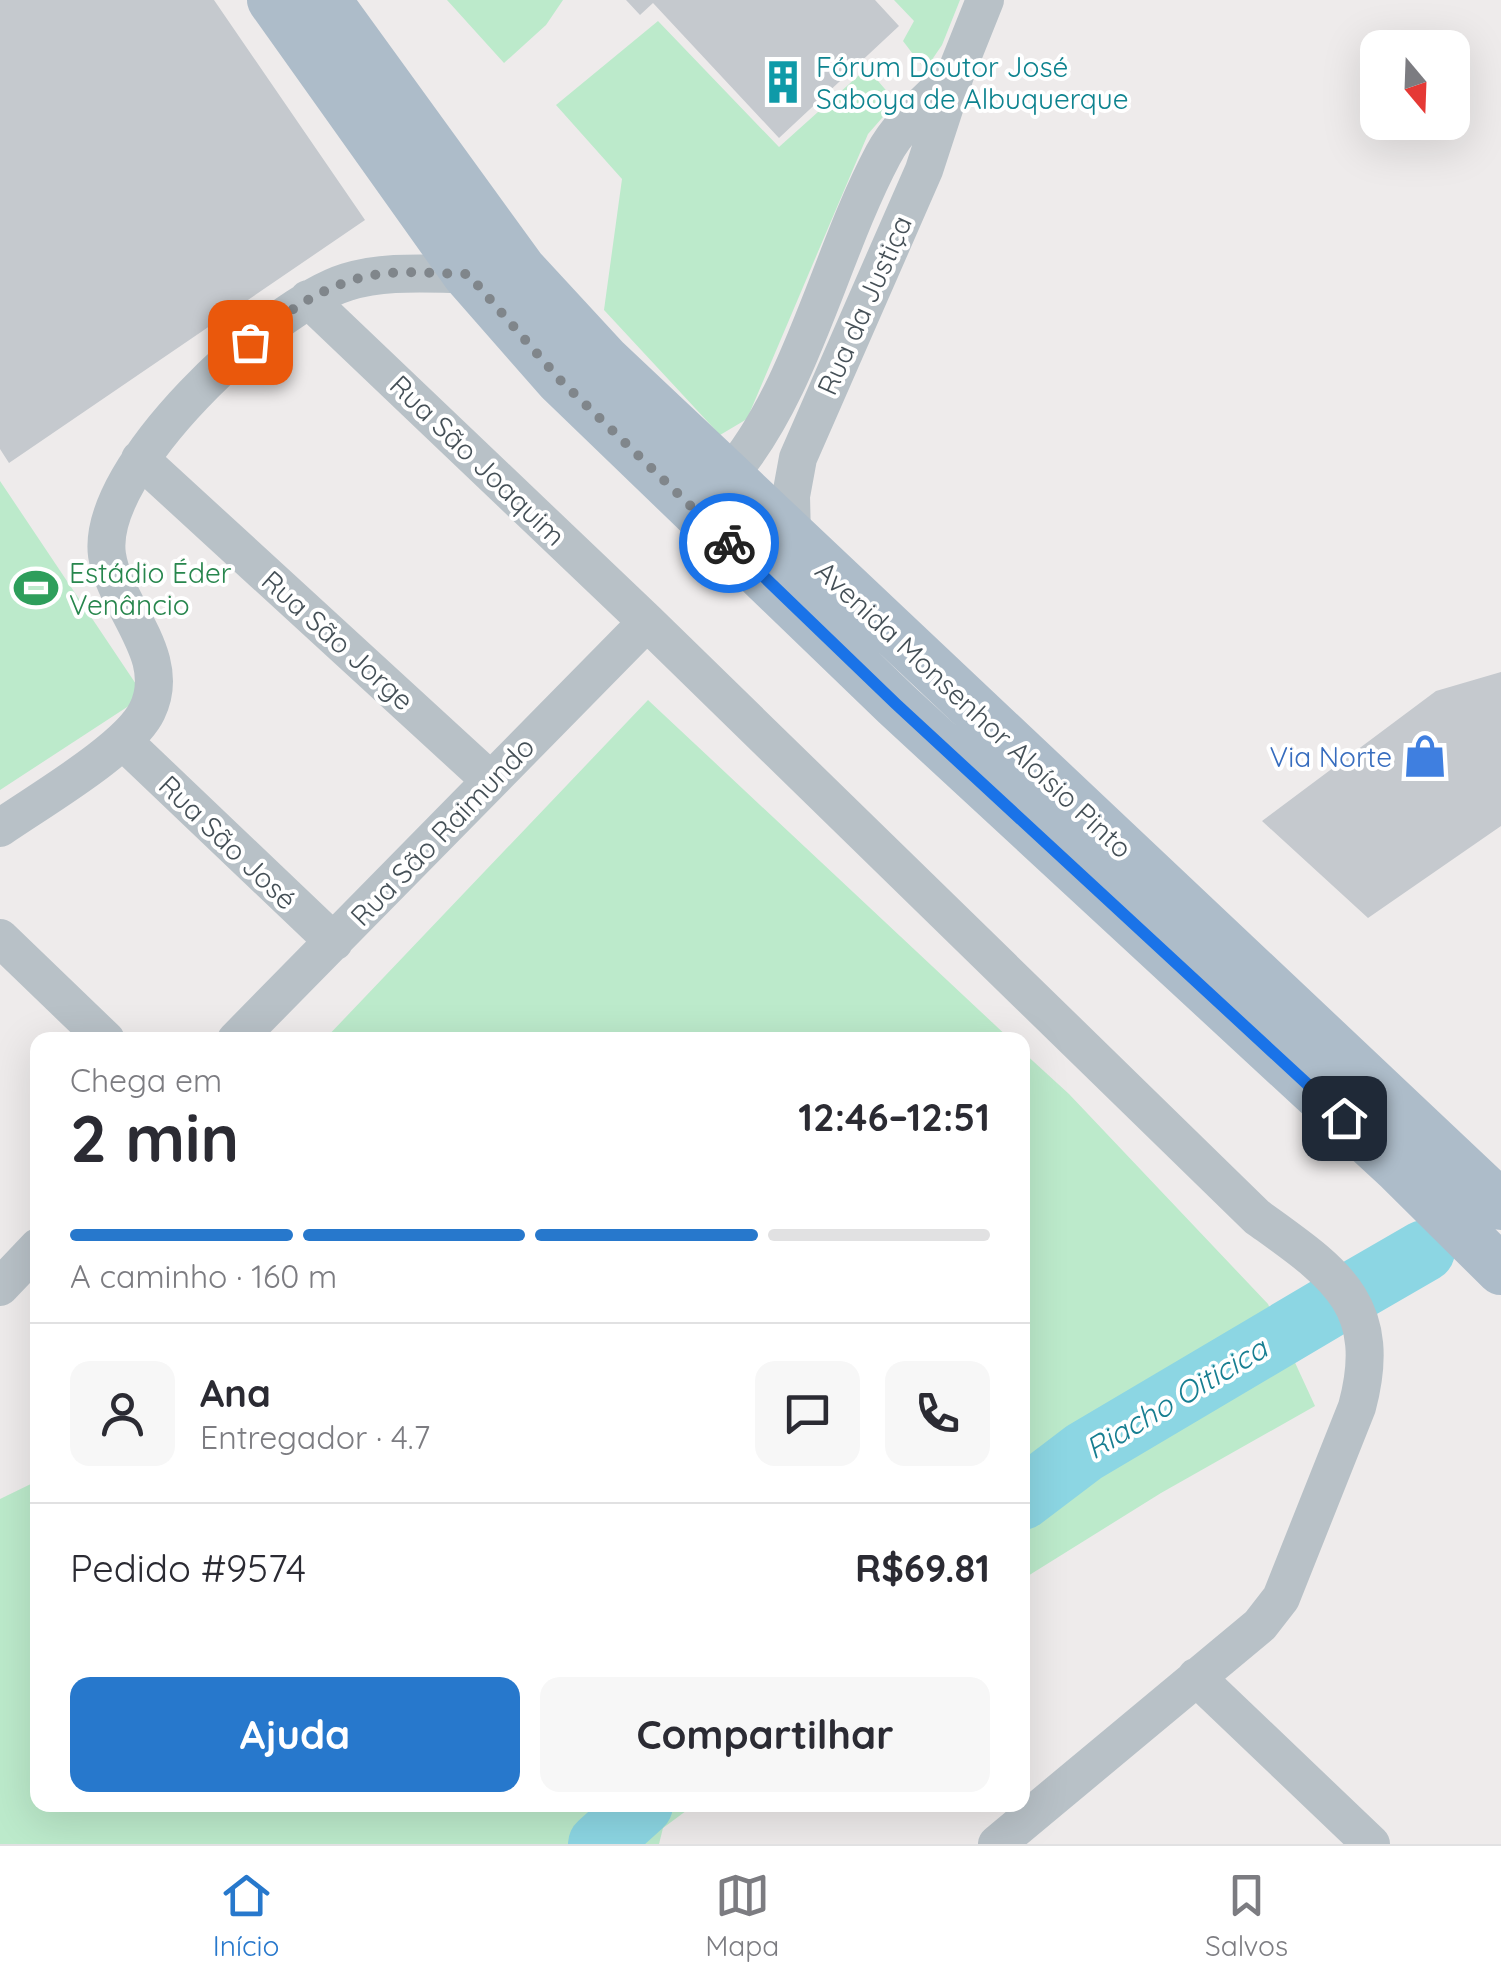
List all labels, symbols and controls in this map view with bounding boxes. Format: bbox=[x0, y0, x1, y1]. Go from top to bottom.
north arrow bbox=[1360, 30, 1470, 140]
map controls bbox=[1360, 30, 1470, 140]
place label: Fórum Doutor José Saboya de Albuquerque bbox=[816, 49, 1129, 116]
building icon: Fórum Doutor José Saboya de Albuquerque bbox=[759, 58, 807, 106]
street label: Rua da Justiça bbox=[809, 210, 919, 400]
pin bbox=[208, 300, 293, 385]
icon: bag bbox=[223, 315, 278, 370]
street label: Rua São Joaquim bbox=[383, 367, 573, 553]
courier bbox=[679, 493, 779, 593]
icon: bike bbox=[702, 516, 757, 571]
street label: Avenida Monsenhor Aloísio Pinto bbox=[808, 553, 1140, 865]
place label: Estádio Éder Venâncio bbox=[69, 555, 232, 622]
street label: Rua São Jorge bbox=[255, 563, 421, 717]
sports icon: Estádio Éder Venâncio bbox=[12, 564, 60, 612]
street label: Rua São Raimundo bbox=[343, 729, 541, 933]
shop icon: Via Norte bbox=[1401, 732, 1449, 780]
place label: Via Norte bbox=[1270, 739, 1392, 774]
street label: Rua São José bbox=[152, 768, 304, 916]
text: Chega em bbox=[70, 1060, 222, 1100]
pin bbox=[1302, 1076, 1387, 1161]
icon: home bbox=[1317, 1091, 1372, 1146]
text: 12:46–12:51 bbox=[798, 1093, 990, 1141]
text: 2 min bbox=[70, 1097, 239, 1178]
text: A caminho · 160 m bbox=[70, 1256, 337, 1296]
water label: Riacho Oiticica bbox=[1078, 1328, 1275, 1467]
button: person bbox=[70, 1361, 175, 1466]
button: chat bbox=[755, 1361, 860, 1466]
button: phone bbox=[885, 1361, 990, 1466]
text: Ana bbox=[200, 1369, 271, 1417]
text: Entregador · 4.7 bbox=[200, 1417, 430, 1457]
text: Pedido #9574 bbox=[70, 1544, 306, 1592]
text: R$69.81 bbox=[855, 1544, 990, 1592]
button: Ajuda bbox=[70, 1677, 520, 1792]
button: Compartilhar bbox=[540, 1677, 990, 1792]
tab: Início bbox=[213, 1868, 279, 1963]
tab: Mapa bbox=[705, 1868, 779, 1963]
tab: Salvos bbox=[1205, 1868, 1288, 1963]

